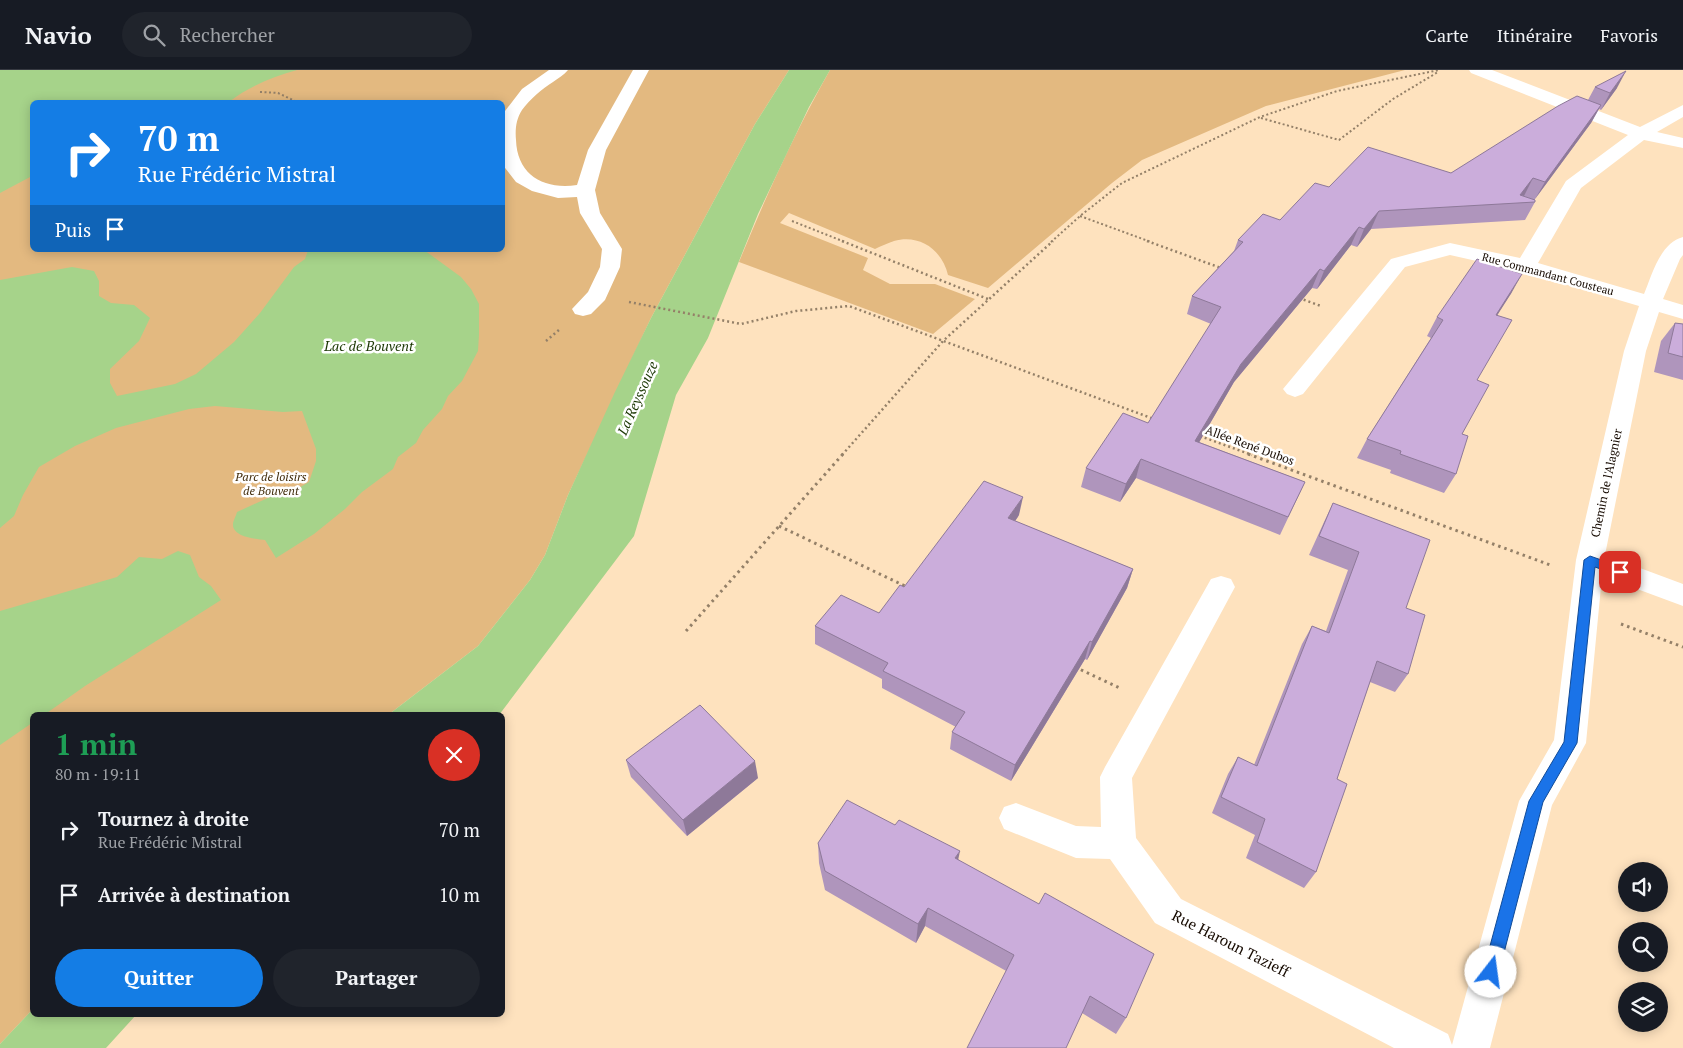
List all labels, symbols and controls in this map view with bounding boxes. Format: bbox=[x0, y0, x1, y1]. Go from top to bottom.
search box bbox=[122, 12, 472, 57]
text: Navio bbox=[25, 19, 92, 51]
icon: search bbox=[140, 21, 168, 49]
text: Rechercher bbox=[180, 22, 275, 47]
text: Carte bbox=[1425, 23, 1469, 47]
text: Itinéraire bbox=[1497, 23, 1572, 47]
text: Favoris bbox=[1600, 23, 1658, 47]
text: 70 m bbox=[138, 115, 219, 161]
icon: right bbox=[55, 120, 120, 185]
text: Rue Frédéric Mistral bbox=[138, 159, 336, 188]
icon: arrive bbox=[101, 215, 129, 243]
text: Puis bbox=[55, 217, 91, 242]
street label: Rue Commandant Cousteau bbox=[1481, 250, 1616, 299]
water label: Lac de Bouvent bbox=[323, 336, 414, 355]
water label: La Reyssouze bbox=[612, 358, 662, 439]
street label: Allée René Dubos bbox=[1203, 422, 1297, 468]
street label: Chemin de l'Alagnier bbox=[1587, 427, 1625, 539]
park label: Parc de loisirs de Bouvent bbox=[234, 469, 307, 498]
pin bbox=[1599, 551, 1641, 593]
icon: arrive bbox=[1606, 558, 1634, 586]
text: 1 min bbox=[55, 724, 137, 764]
button: close bbox=[428, 729, 480, 781]
text: 80 m · 19:11 bbox=[55, 763, 141, 785]
text: Tournez à droite bbox=[98, 806, 249, 831]
icon: right bbox=[55, 816, 83, 844]
text: 70 m bbox=[439, 817, 480, 842]
text: Rue Frédéric Mistral bbox=[98, 831, 242, 853]
map controls bbox=[1618, 862, 1668, 1032]
button: sound bbox=[1618, 862, 1668, 912]
icon: arrive bbox=[55, 881, 83, 909]
text: Arrivée à destination bbox=[98, 882, 290, 907]
text: 10 m bbox=[439, 882, 480, 907]
street label: Rue Haroun Tazieff bbox=[1169, 905, 1294, 982]
button: search bbox=[1618, 922, 1668, 972]
position arrow bbox=[1464, 945, 1516, 997]
button: Quitter bbox=[55, 949, 263, 1007]
button: Partager bbox=[273, 949, 480, 1007]
button: layers bbox=[1618, 982, 1668, 1032]

